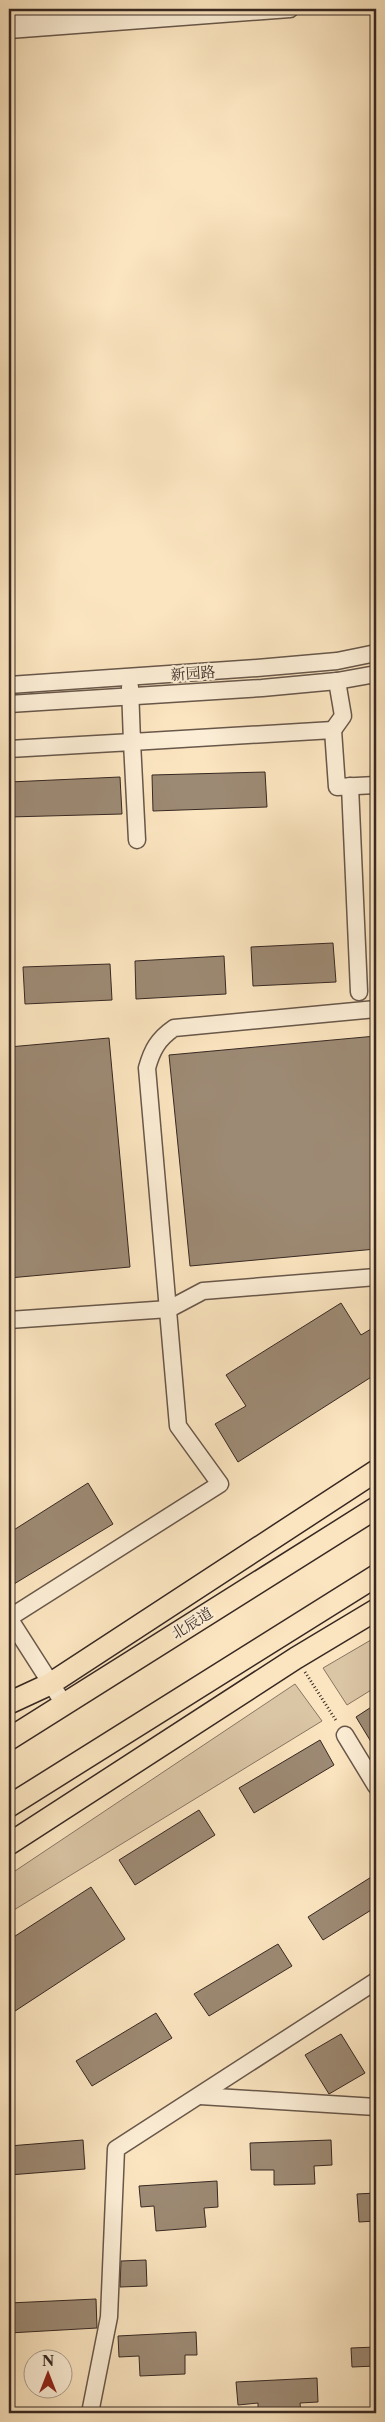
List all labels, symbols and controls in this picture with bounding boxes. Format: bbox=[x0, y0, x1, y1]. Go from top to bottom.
street label: 新园路 bbox=[170, 662, 216, 684]
street label: 北辰道 bbox=[168, 1603, 216, 1643]
north arrow bbox=[22, 2350, 72, 2400]
text: N bbox=[42, 2352, 54, 2370]

